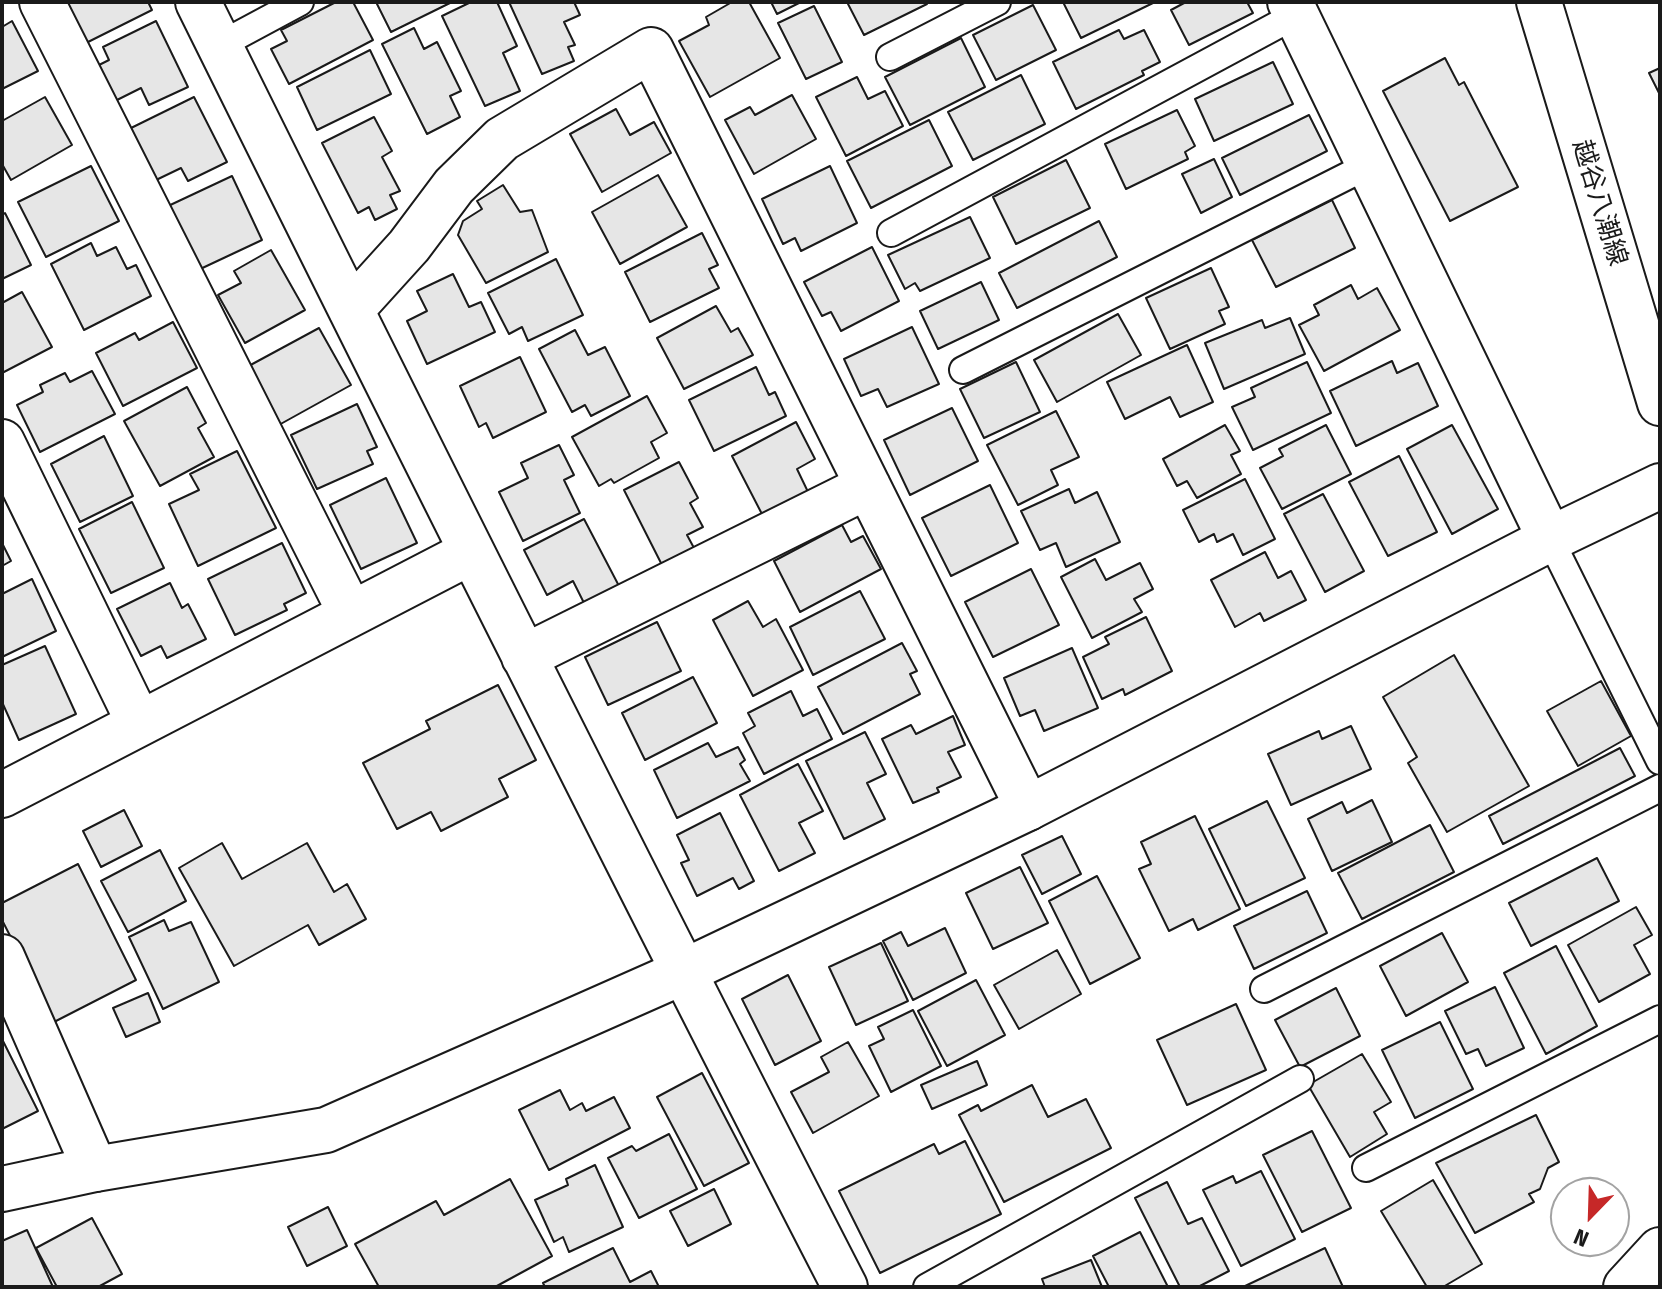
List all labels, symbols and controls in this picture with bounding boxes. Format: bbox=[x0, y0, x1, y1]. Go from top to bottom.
street label: 越谷八潮線 bbox=[1565, 136, 1633, 270]
north arrow bbox=[1550, 1177, 1630, 1257]
text: N bbox=[1570, 1223, 1593, 1253]

